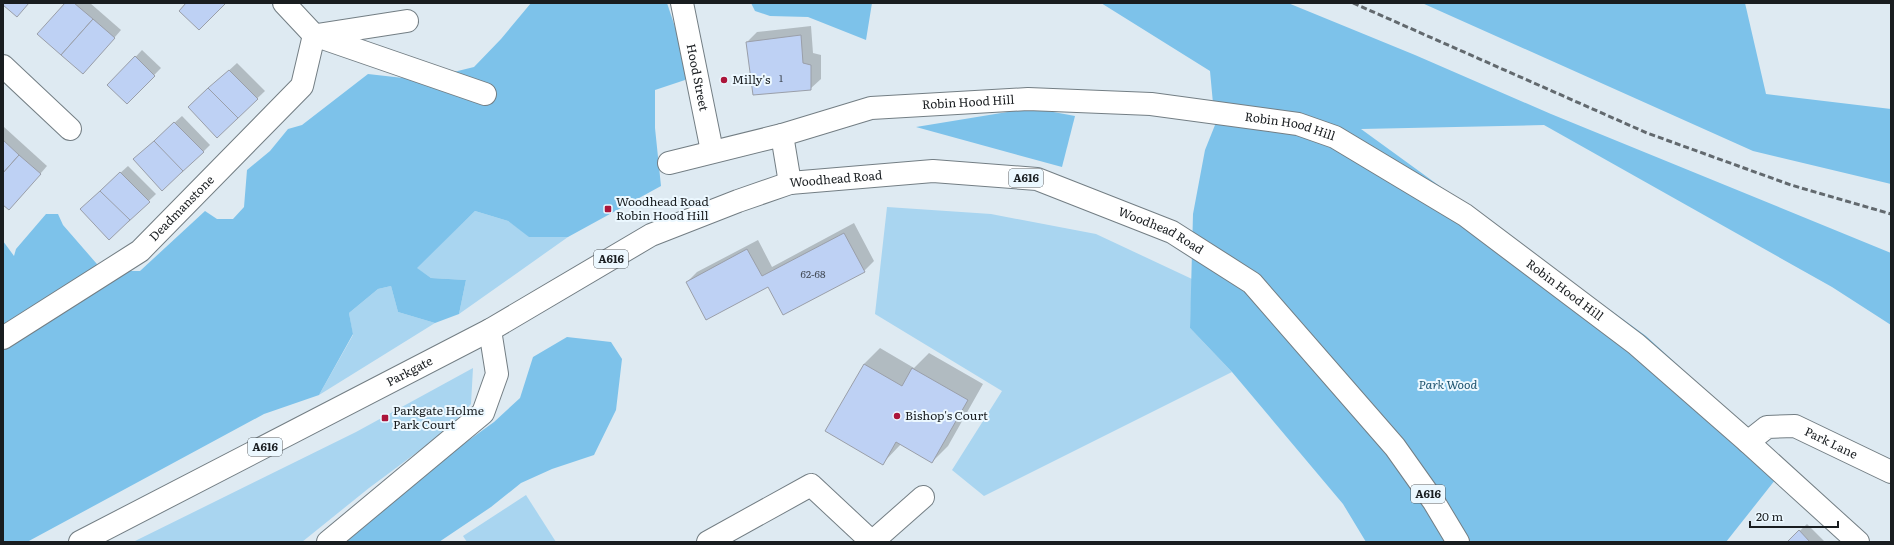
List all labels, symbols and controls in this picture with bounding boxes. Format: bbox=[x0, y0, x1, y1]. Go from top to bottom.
street label: Hood Street bbox=[682, 42, 714, 113]
place label: Milly's bbox=[732, 70, 771, 88]
house number: 1 bbox=[779, 70, 783, 85]
marker: Milly's bbox=[719, 75, 729, 85]
street label: Robin Hood Hill bbox=[921, 90, 1015, 113]
street label: Robin Hood Hill bbox=[1244, 107, 1338, 144]
street label: Woodhead Road bbox=[789, 165, 884, 191]
road number: A616 bbox=[1009, 169, 1043, 187]
street label: Deadmanstone bbox=[145, 171, 218, 245]
place label: Woodhead Road Robin Hood Hill bbox=[616, 192, 709, 224]
street label: Woodhead Road bbox=[1116, 202, 1208, 258]
marker: Woodhead Road Robin Hood Hill bbox=[603, 204, 613, 214]
road number: A616 bbox=[594, 250, 628, 268]
street label: Robin Hood Hill bbox=[1523, 254, 1608, 324]
house number: 62-68 bbox=[801, 266, 826, 281]
street label: Parkgate bbox=[383, 351, 435, 390]
park label: Park Wood bbox=[1419, 375, 1477, 393]
place label: Parkgate Holme Park Court bbox=[393, 401, 484, 433]
place label: Bishop's Court bbox=[905, 406, 988, 424]
marker: Bishop's Court bbox=[892, 411, 902, 421]
marker: Parkgate Holme Park Court bbox=[380, 413, 390, 423]
street label: Park Lane bbox=[1802, 422, 1861, 463]
road number: A616 bbox=[248, 438, 282, 456]
road number: A616 bbox=[1411, 485, 1445, 503]
scale bar bbox=[1750, 503, 1838, 529]
text: 20 m bbox=[1756, 507, 1783, 525]

